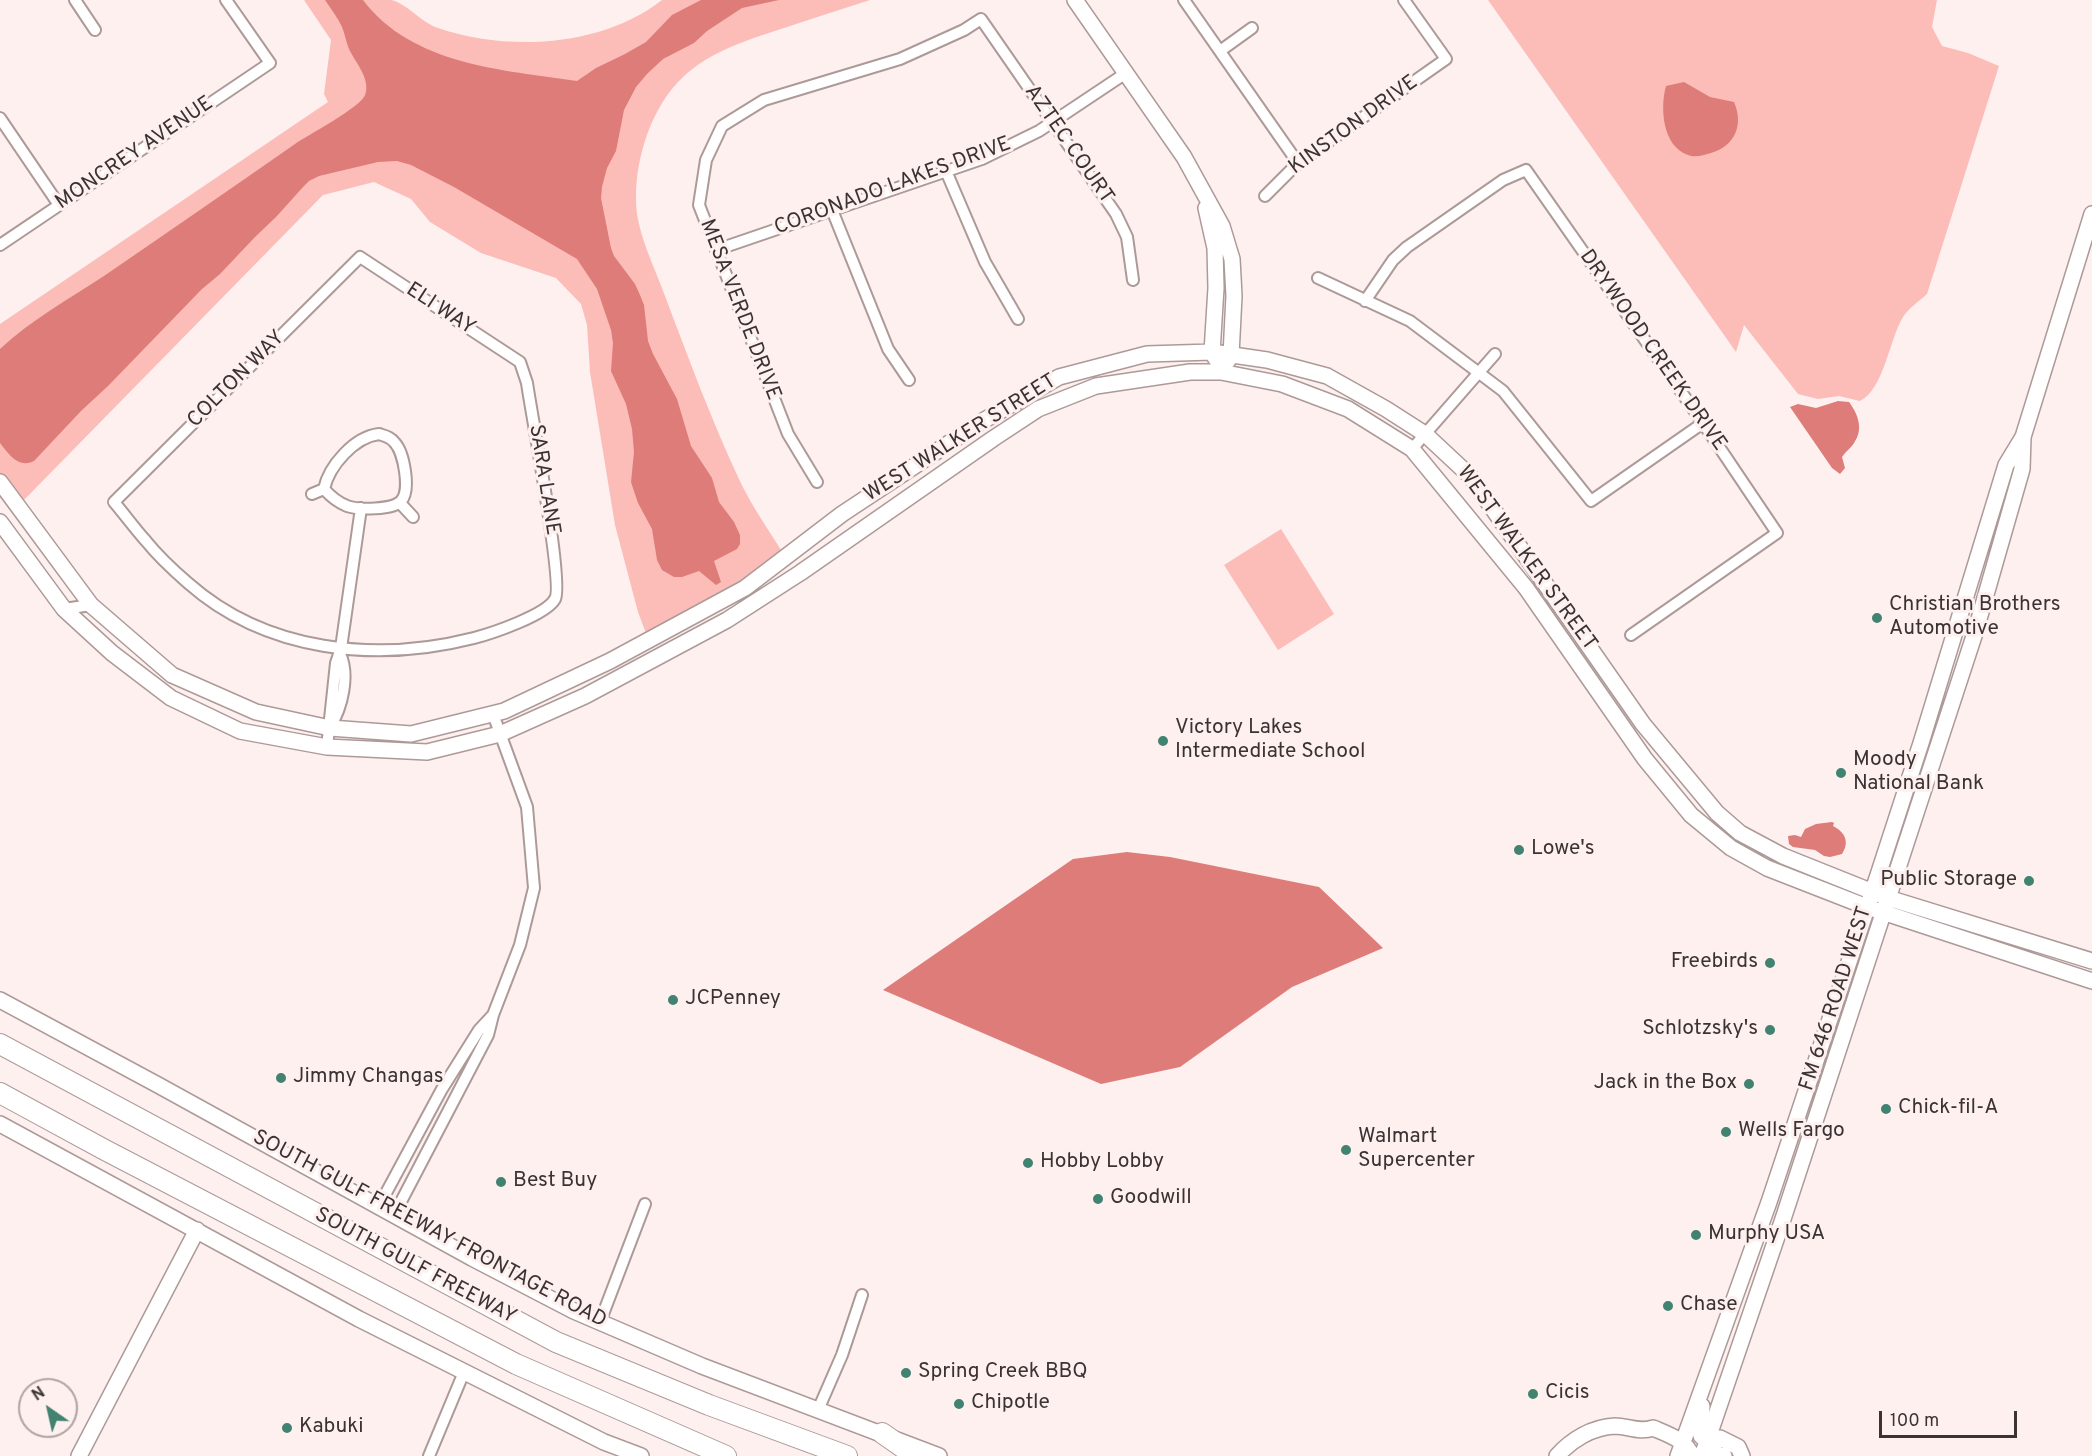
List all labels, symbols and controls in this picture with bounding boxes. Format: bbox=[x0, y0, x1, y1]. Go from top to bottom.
street label: KINSTON DRIVE bbox=[1285, 71, 1423, 181]
street label: AZTEC COURT bbox=[1018, 81, 1118, 209]
street label: MONCREY AVENUE bbox=[51, 92, 219, 216]
street label: CORONADO LAKES DRIVE bbox=[771, 132, 1015, 242]
street label: MESA VERDE DRIVE bbox=[693, 216, 785, 404]
street label: DRYWOOD CREEK DRIVE bbox=[1573, 246, 1731, 456]
street label: ELI WAY bbox=[401, 278, 479, 342]
street label: COLTON WAY bbox=[183, 326, 291, 434]
street label: WEST WALKER STREET bbox=[860, 369, 1062, 509]
street label: SARA LANE bbox=[522, 423, 564, 537]
street label: WEST WALKER STREET bbox=[1451, 462, 1601, 656]
place label: Christian Brothers Automotive bbox=[1889, 593, 2061, 643]
marker: Christian Brothers Automotive bbox=[1870, 611, 1884, 625]
place label: Victory Lakes Intermediate School bbox=[1175, 716, 1365, 766]
marker: Victory Lakes Intermediate School bbox=[1156, 734, 1170, 748]
place label: Moody National Bank bbox=[1853, 748, 1984, 798]
marker: Moody National Bank bbox=[1834, 766, 1848, 780]
place label: Lowe's bbox=[1531, 837, 1595, 863]
marker: Lowe's bbox=[1512, 843, 1526, 857]
place label: Public Storage bbox=[1880, 868, 2017, 894]
marker: Public Storage bbox=[2022, 874, 2036, 888]
street label: FM 646 ROAD WEST bbox=[1795, 904, 1879, 1094]
place label: Freebirds bbox=[1671, 950, 1758, 976]
marker: Freebirds bbox=[1763, 956, 1777, 970]
place label: JCPenney bbox=[685, 987, 781, 1013]
marker: JCPenney bbox=[666, 993, 680, 1007]
place label: Schlotzsky's bbox=[1642, 1017, 1758, 1043]
marker: Schlotzsky's bbox=[1763, 1023, 1777, 1037]
place label: Jimmy Changas bbox=[293, 1065, 443, 1091]
marker: Jimmy Changas bbox=[274, 1071, 288, 1085]
place label: Jack in the Box bbox=[1594, 1071, 1737, 1097]
marker: Jack in the Box bbox=[1742, 1077, 1756, 1091]
place label: Chick-fil-A bbox=[1898, 1096, 1998, 1122]
marker: Chick-fil-A bbox=[1879, 1102, 1893, 1116]
place label: Wells Fargo bbox=[1738, 1119, 1845, 1145]
place label: Walmart Supercenter bbox=[1358, 1125, 1475, 1175]
marker: Wells Fargo bbox=[1719, 1125, 1733, 1139]
street label: SOUTH GULF FREEWAY FRONTAGE ROAD bbox=[248, 1126, 610, 1334]
marker: Walmart Supercenter bbox=[1339, 1143, 1353, 1157]
place label: Hobby Lobby bbox=[1040, 1150, 1164, 1176]
marker: Hobby Lobby bbox=[1021, 1156, 1035, 1170]
place label: Best Buy bbox=[513, 1169, 597, 1195]
marker: Best Buy bbox=[494, 1175, 508, 1189]
place label: Goodwill bbox=[1110, 1186, 1192, 1212]
marker: Goodwill bbox=[1091, 1192, 1105, 1206]
street label: SOUTH GULF FREEWAY bbox=[310, 1203, 520, 1331]
place label: Murphy USA bbox=[1708, 1222, 1825, 1248]
marker: Murphy USA bbox=[1689, 1228, 1703, 1242]
place label: Chase bbox=[1680, 1293, 1737, 1319]
marker: Chase bbox=[1661, 1299, 1675, 1313]
place label: Spring Creek BBQ bbox=[918, 1360, 1088, 1386]
marker: Spring Creek BBQ bbox=[899, 1366, 913, 1380]
north arrow bbox=[18, 1378, 78, 1438]
place label: Cicis bbox=[1545, 1381, 1590, 1407]
text: N bbox=[29, 1383, 49, 1406]
marker: Cicis bbox=[1526, 1387, 1540, 1401]
place label: Chipotle bbox=[971, 1391, 1050, 1417]
marker: Chipotle bbox=[952, 1397, 966, 1411]
scale bar bbox=[1882, 1399, 2020, 1437]
text: 100 m bbox=[1890, 1410, 1939, 1433]
place label: Kabuki bbox=[299, 1415, 364, 1441]
marker: Kabuki bbox=[280, 1421, 294, 1435]

